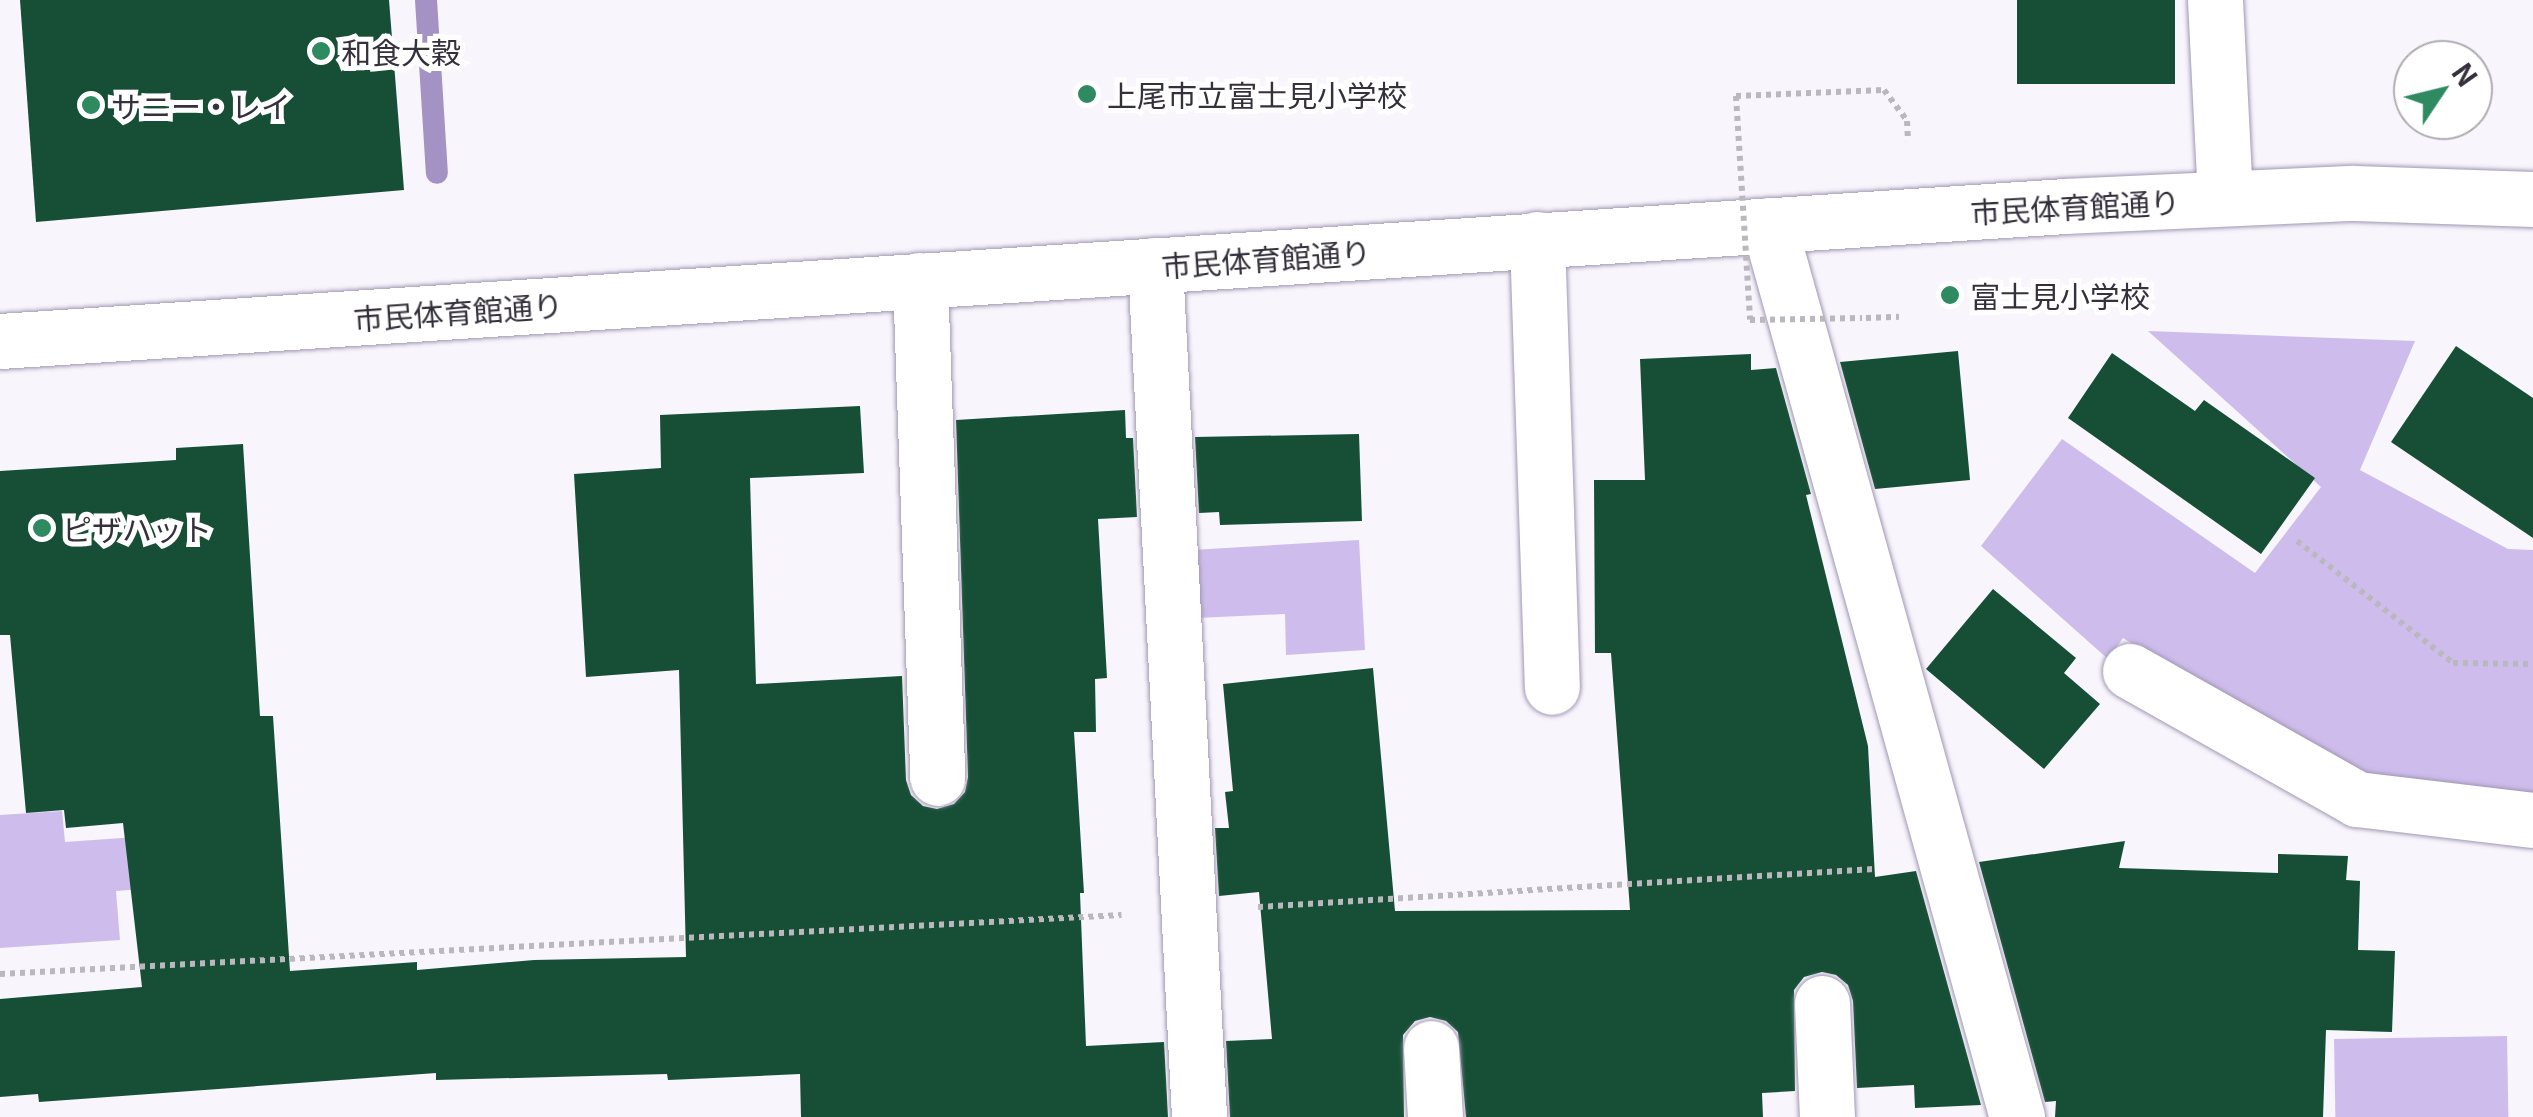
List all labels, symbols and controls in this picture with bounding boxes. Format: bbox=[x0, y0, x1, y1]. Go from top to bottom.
place label: 和食大穀 bbox=[341, 33, 461, 69]
marker: 和食大穀 bbox=[310, 40, 332, 62]
north arrow bbox=[2393, 40, 2493, 140]
text: N bbox=[2444, 54, 2488, 94]
place label: 上尾市立富士見小学校 bbox=[1107, 76, 1407, 112]
marker: 上尾市立富士見小学校 bbox=[1076, 83, 1098, 105]
place label: サニー・レイ bbox=[111, 87, 291, 123]
marker: サニー・レイ bbox=[80, 94, 102, 116]
street label: 市民体育館通り bbox=[1969, 183, 2181, 229]
street label: 市民体育館通り bbox=[1160, 233, 1372, 283]
place label: 富士見小学校 bbox=[1970, 277, 2150, 313]
marker: 富士見小学校 bbox=[1939, 284, 1961, 306]
street label: 市民体育館通り bbox=[352, 286, 564, 336]
place label: ピザハット bbox=[62, 510, 212, 546]
marker: ピザハット bbox=[31, 517, 53, 539]

